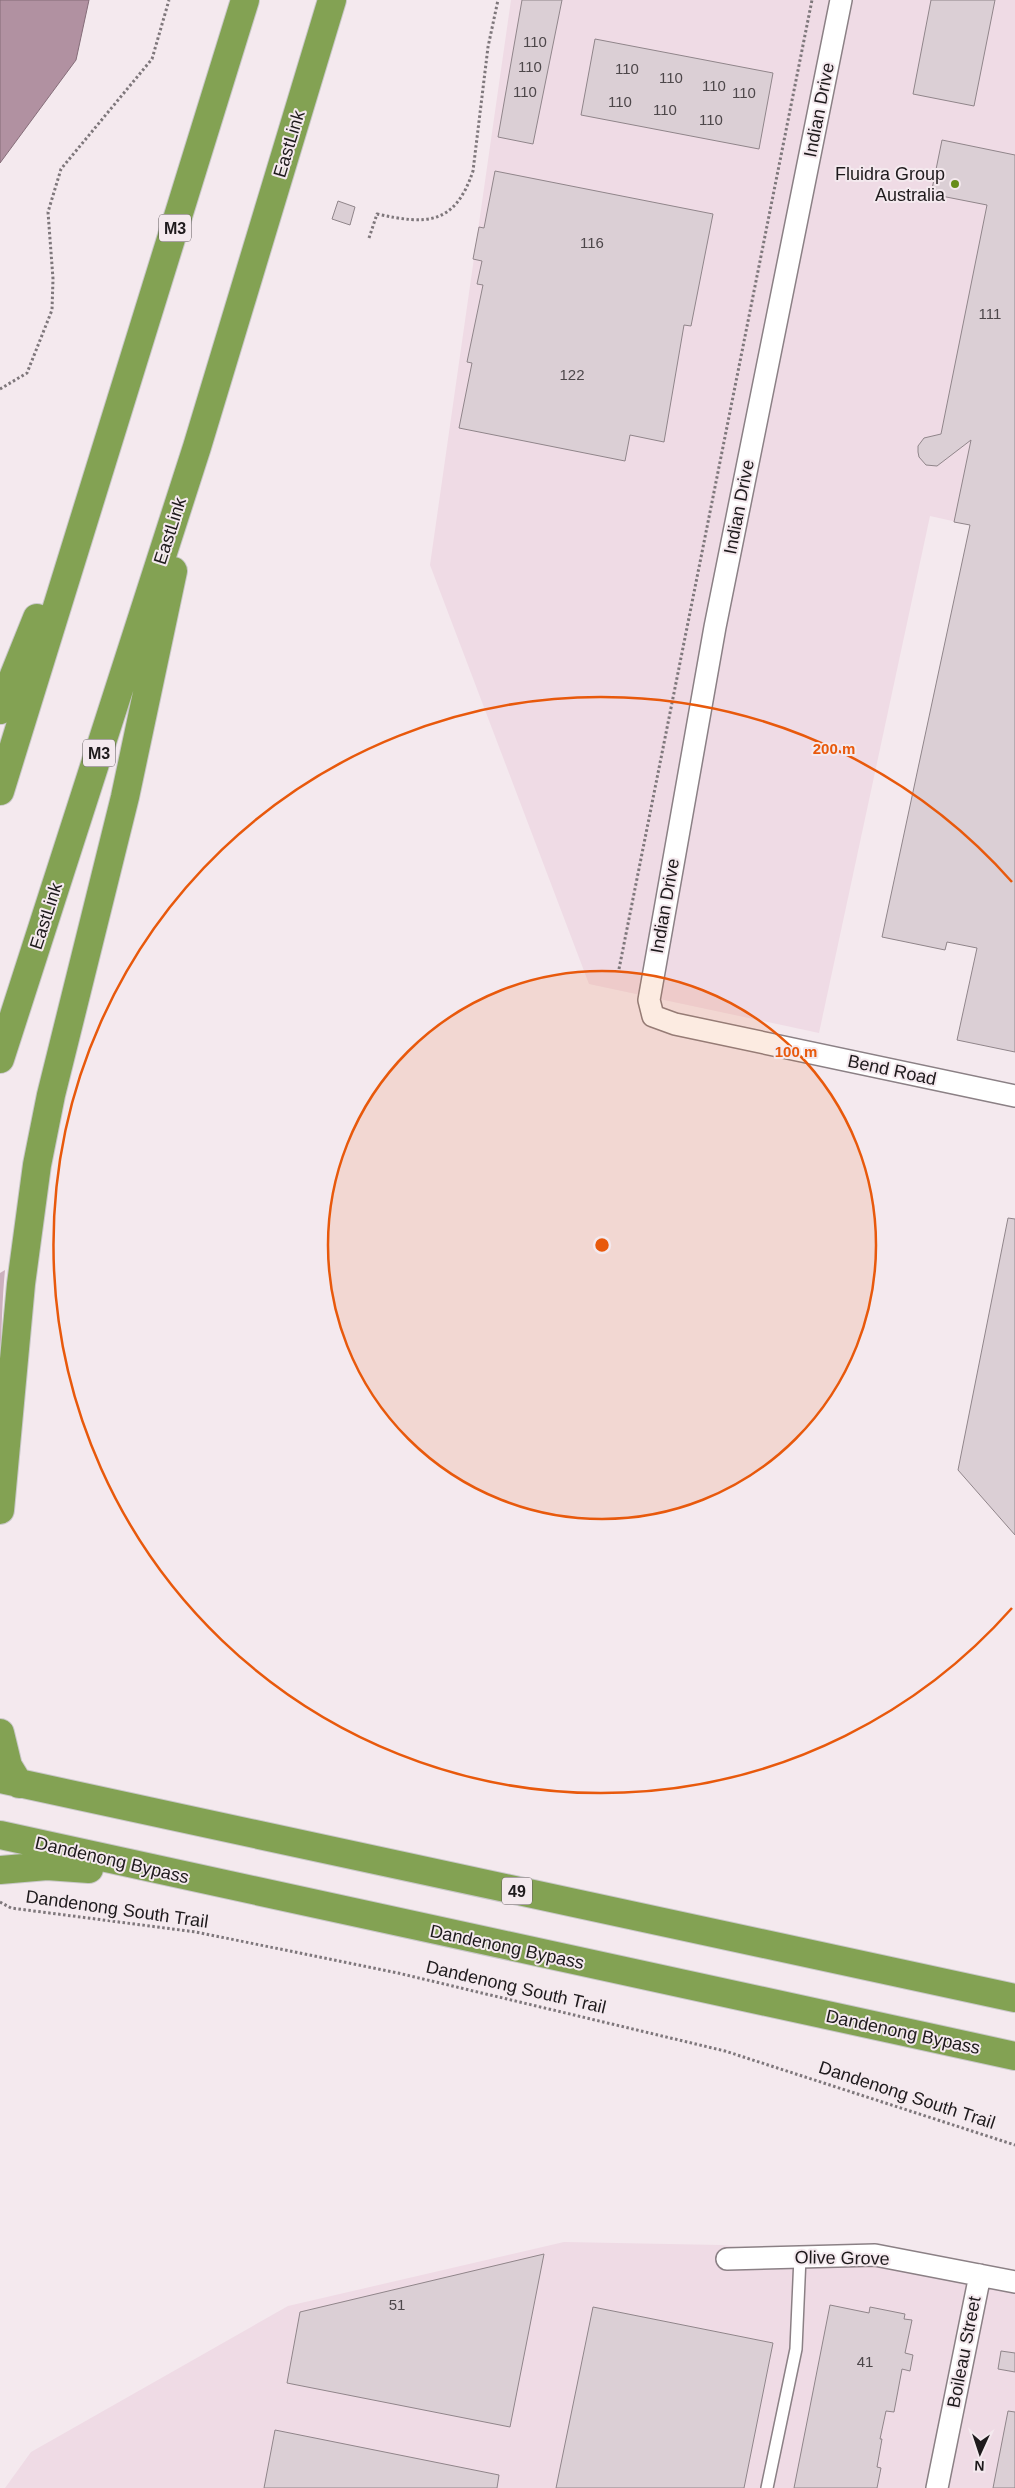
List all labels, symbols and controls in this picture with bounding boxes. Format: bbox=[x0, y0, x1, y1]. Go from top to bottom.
house number: 110 bbox=[523, 33, 547, 50]
house number: 110 bbox=[518, 58, 542, 75]
house number: 110 bbox=[615, 60, 639, 77]
street label: Indian Drive bbox=[800, 61, 838, 159]
house number: 110 bbox=[659, 69, 683, 86]
house number: 110 bbox=[702, 77, 726, 94]
house number: 110 bbox=[513, 83, 537, 100]
house number: 110 bbox=[732, 84, 756, 101]
house number: 110 bbox=[608, 93, 632, 110]
house number: 110 bbox=[653, 101, 677, 118]
street label: EastLink bbox=[269, 107, 309, 180]
house number: 110 bbox=[699, 111, 723, 128]
place label: Fluidra Group Australia bbox=[835, 164, 946, 205]
marker: Fluidra Group Australia bbox=[949, 178, 961, 190]
road number: M3 bbox=[159, 214, 191, 242]
house number: 116 bbox=[580, 234, 604, 251]
house number: 111 bbox=[979, 305, 1001, 322]
house number: 122 bbox=[559, 366, 585, 383]
street label: Indian Drive bbox=[720, 458, 758, 556]
street label: EastLink bbox=[150, 494, 190, 567]
road number: M3 bbox=[83, 740, 115, 766]
text: 200 m bbox=[813, 740, 855, 757]
street label: Indian Drive bbox=[647, 857, 683, 955]
street label: EastLink bbox=[26, 879, 66, 952]
text: 100 m bbox=[775, 1043, 817, 1060]
street label: Bend Road bbox=[846, 1051, 938, 1089]
centre of rings bbox=[593, 1236, 611, 1254]
street label: Dandenong Bypass bbox=[33, 1833, 191, 1887]
road number: 49 bbox=[502, 1878, 532, 1904]
street label: Dandenong South Trail bbox=[24, 1886, 210, 1932]
street label: Dandenong Bypass bbox=[428, 1921, 586, 1973]
street label: Dandenong South Trail bbox=[424, 1957, 608, 2017]
street label: Dandenong Bypass bbox=[824, 2006, 982, 2058]
street label: Dandenong South Trail bbox=[816, 2057, 998, 2133]
street label: Olive Grove bbox=[794, 2247, 890, 2269]
street label: Boileau Street bbox=[943, 2295, 985, 2409]
house number: 51 bbox=[389, 2296, 405, 2313]
house number: 41 bbox=[857, 2353, 873, 2370]
north arrow bbox=[955, 2428, 1005, 2478]
text: N bbox=[974, 2458, 985, 2474]

